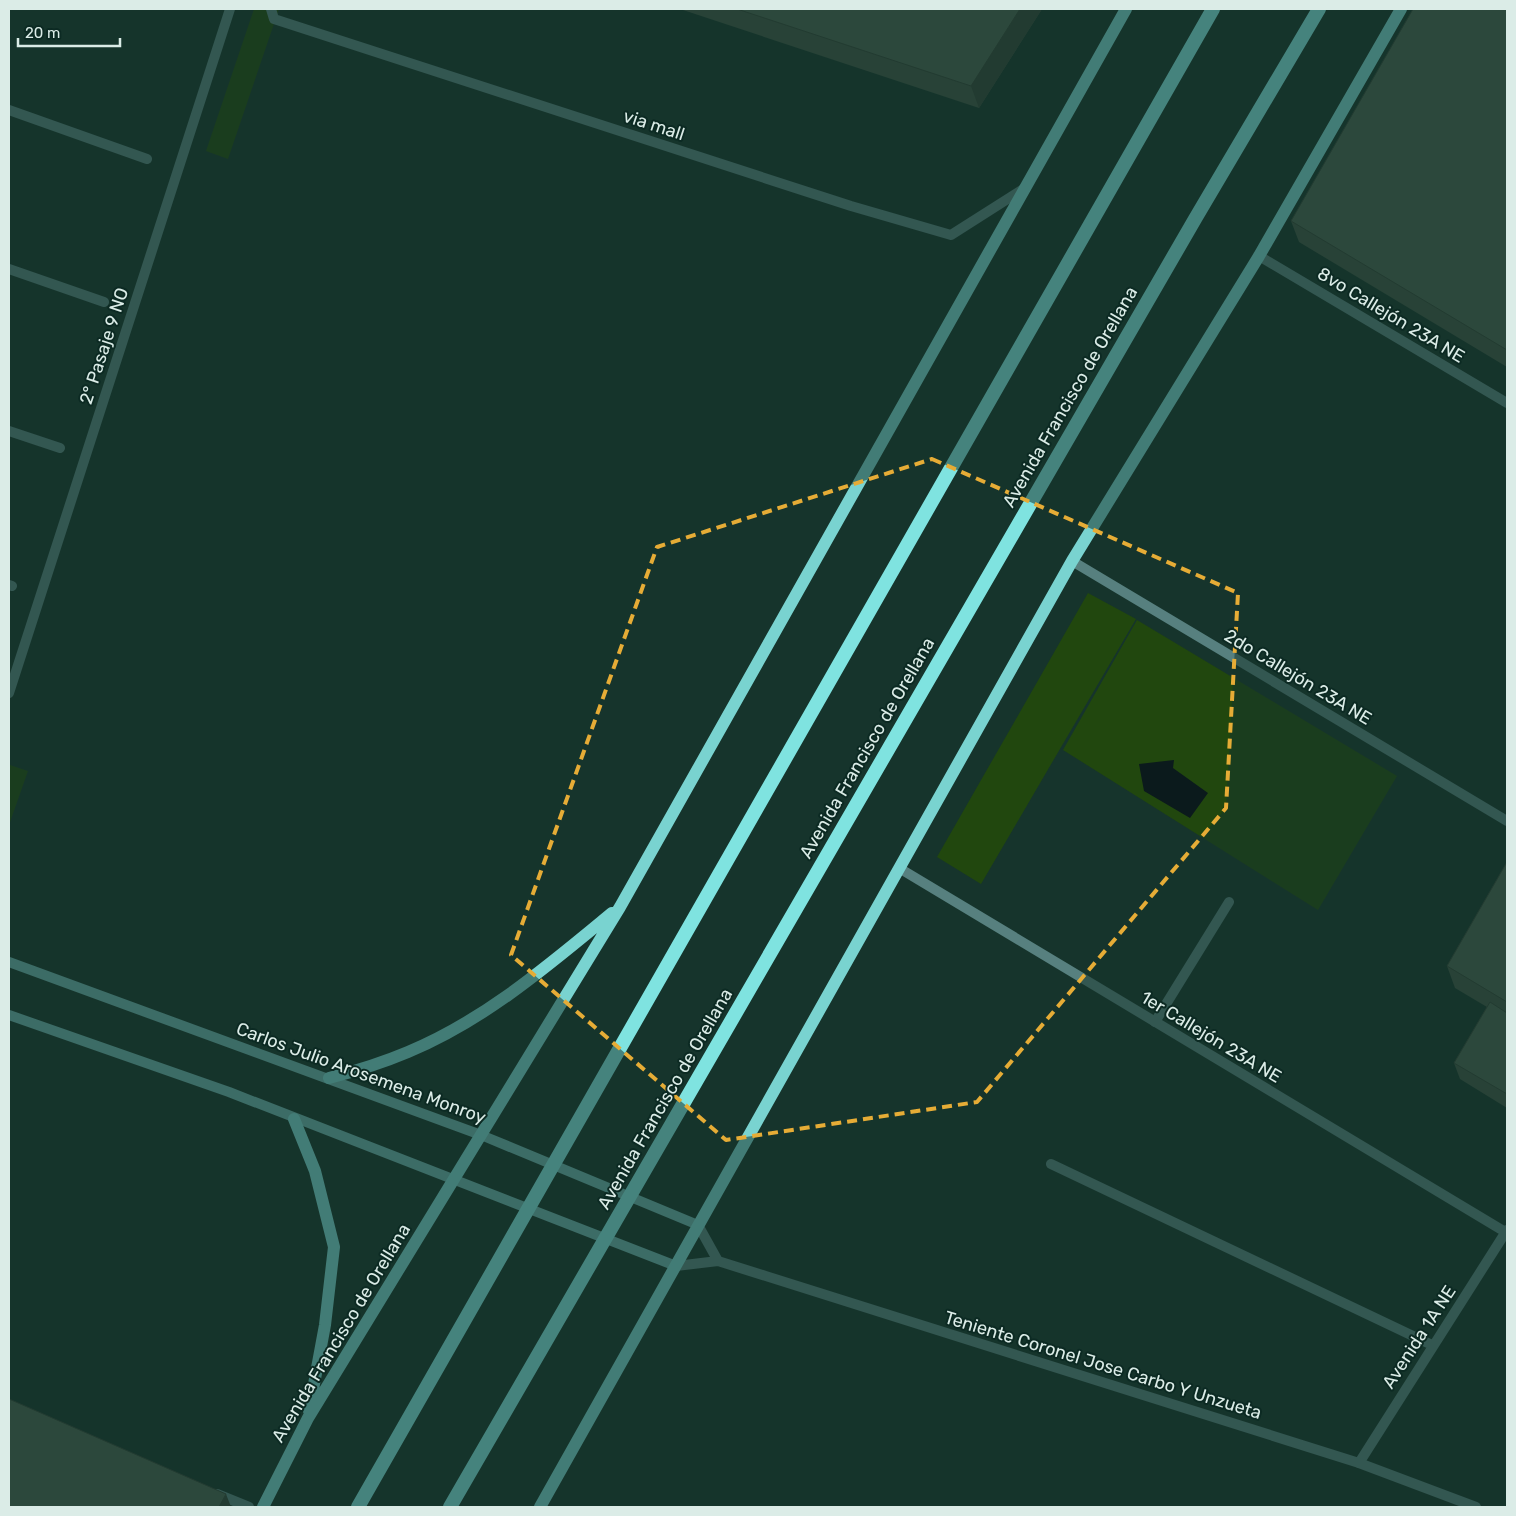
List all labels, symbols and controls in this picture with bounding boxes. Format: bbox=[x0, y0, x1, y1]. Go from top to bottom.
scale bar bbox=[18, 15, 120, 47]
text: 20 m bbox=[25, 24, 60, 42]
street label: via mall bbox=[620, 105, 688, 145]
street label: 8vo Callejón 23A NE bbox=[1313, 262, 1469, 368]
street label: Avenida Francisco de Orellana bbox=[998, 283, 1142, 511]
street label: 2° Pasaje 9 NO bbox=[75, 285, 133, 407]
street label: 2do Callejón 23A NE bbox=[1220, 624, 1376, 730]
street label: Avenida Francisco de Orellana bbox=[795, 634, 939, 862]
street label: Avenida Francisco de Orellana bbox=[593, 985, 737, 1213]
street label: 1er Callejón 23A NE bbox=[1137, 986, 1285, 1088]
street label: Carlos Julio Arosemena Monroy bbox=[233, 1018, 489, 1129]
street label: Avenida Francisco de Orellana bbox=[267, 1220, 415, 1446]
street label: Avenida 1A NE bbox=[1377, 1281, 1461, 1393]
street label: Teniente Coronel Jose Carbo Y Unzueta bbox=[942, 1306, 1264, 1424]

